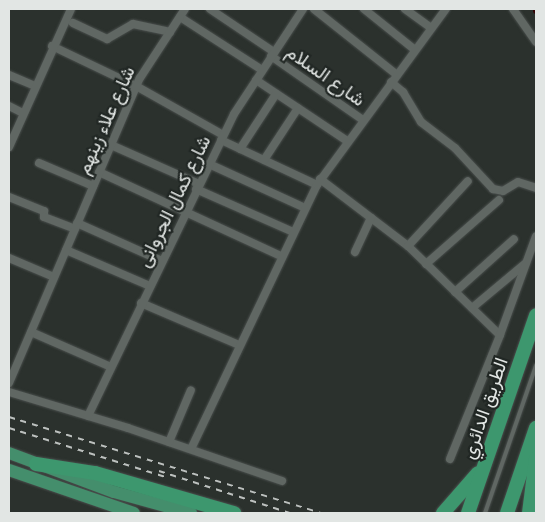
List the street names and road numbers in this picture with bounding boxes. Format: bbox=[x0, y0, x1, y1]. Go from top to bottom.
street label: شارع السلام bbox=[282, 40, 370, 110]
street label: شارع علاء زينهم bbox=[71, 62, 139, 178]
street label: شارع كمال الجروانى bbox=[131, 131, 215, 271]
street label: الطريق الدائري bbox=[456, 354, 512, 462]

